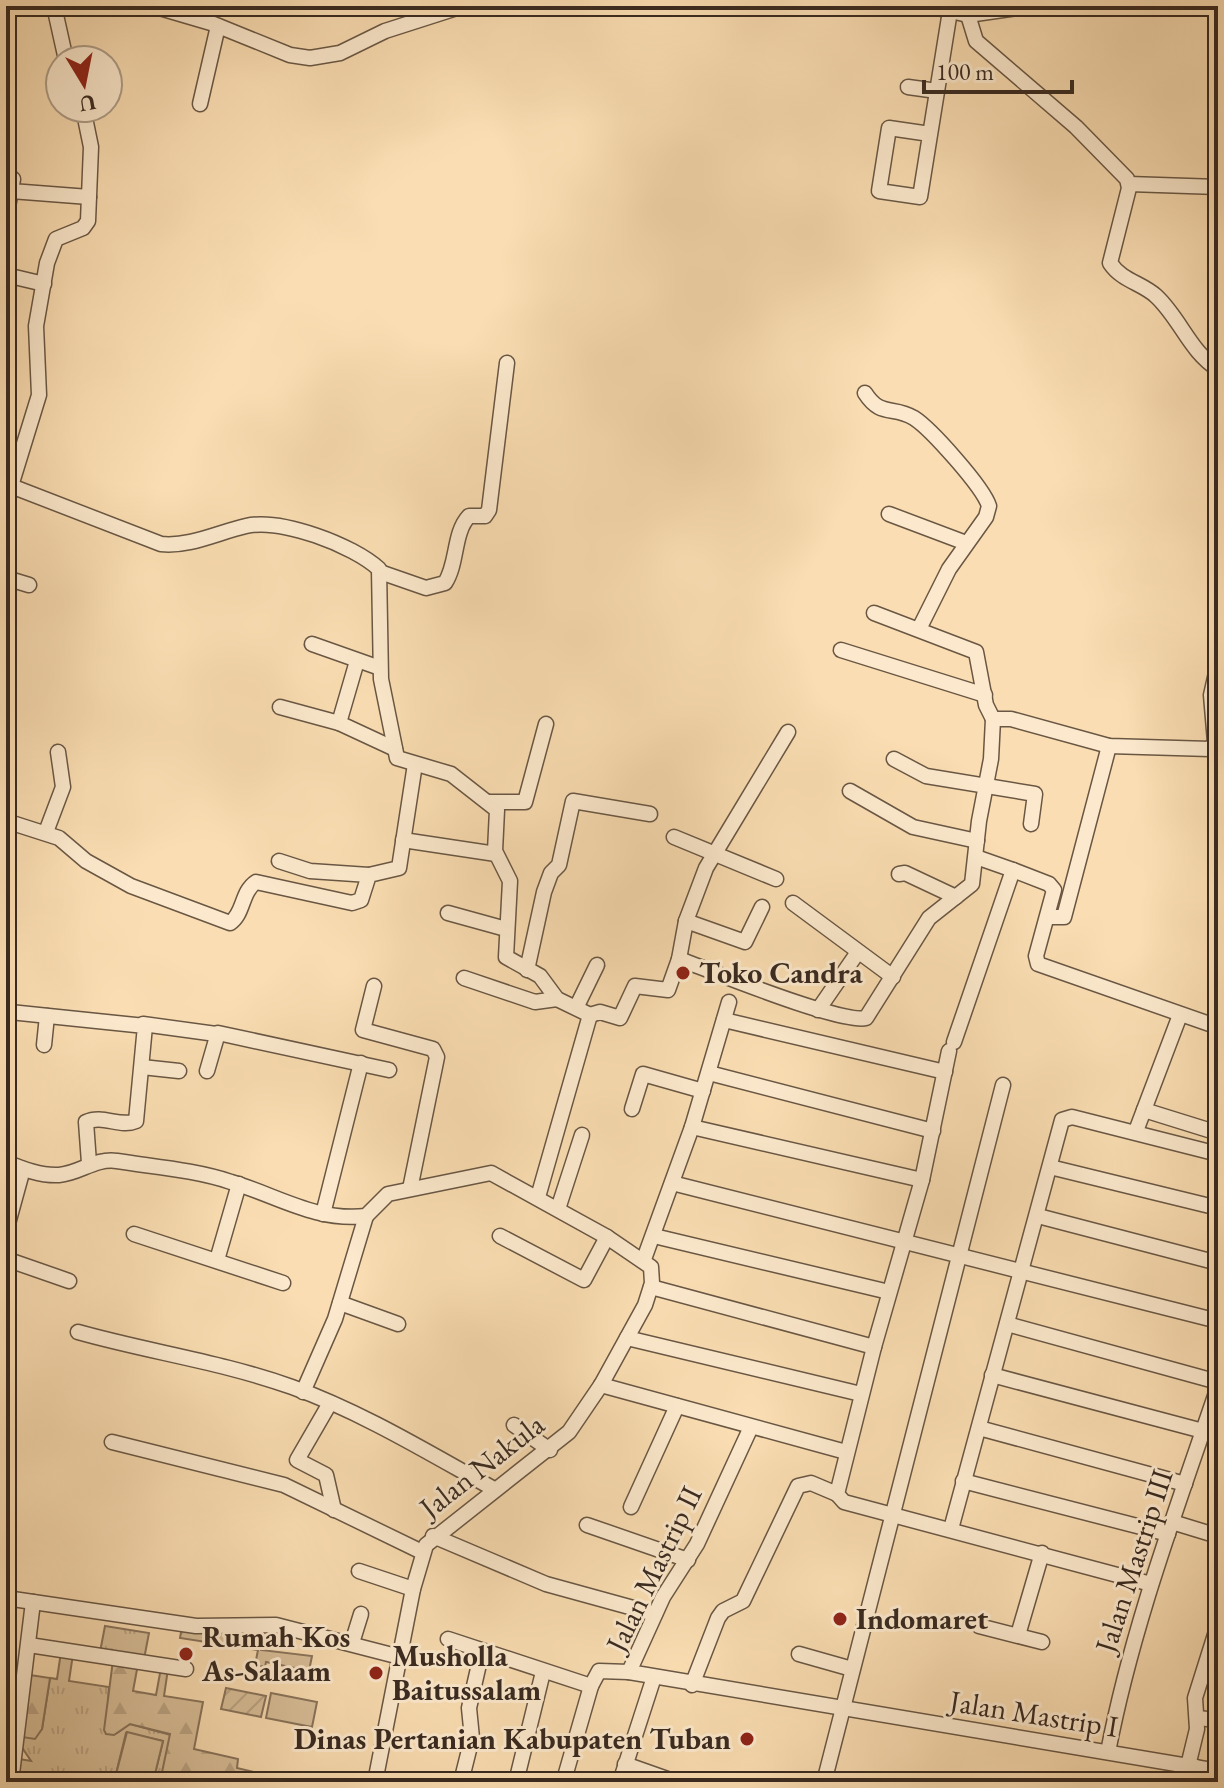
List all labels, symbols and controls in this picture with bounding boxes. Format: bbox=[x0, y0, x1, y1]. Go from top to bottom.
north arrow bbox=[44, 44, 124, 124]
scale bar bbox=[924, 44, 1072, 94]
text: 100 m bbox=[936, 56, 994, 87]
text: U bbox=[76, 88, 98, 119]
place label: Toko Candra bbox=[699, 953, 864, 992]
marker: Toko Candra bbox=[674, 964, 692, 982]
street label: Jalan Nakula bbox=[409, 1405, 552, 1528]
street label: Jalan Mastrip III bbox=[1085, 1464, 1181, 1660]
street label: Jalan Mastrip II bbox=[595, 1479, 711, 1661]
place label: Indomaret bbox=[856, 1599, 989, 1638]
marker: Indomaret bbox=[831, 1610, 849, 1628]
place label: Rumah Kos As-Salaam bbox=[201, 1617, 350, 1690]
place label: Musholla Baitussalam bbox=[392, 1636, 541, 1709]
marker: Rumah Kos As-Salaam bbox=[177, 1645, 195, 1663]
marker: Musholla Baitussalam bbox=[367, 1664, 385, 1682]
street label: Jalan Mastrip I bbox=[944, 1680, 1121, 1746]
place label: Dinas Pertanian Kabupaten Tuban bbox=[294, 1719, 731, 1758]
marker: Dinas Pertanian Kabupaten Tuban bbox=[738, 1730, 756, 1748]

